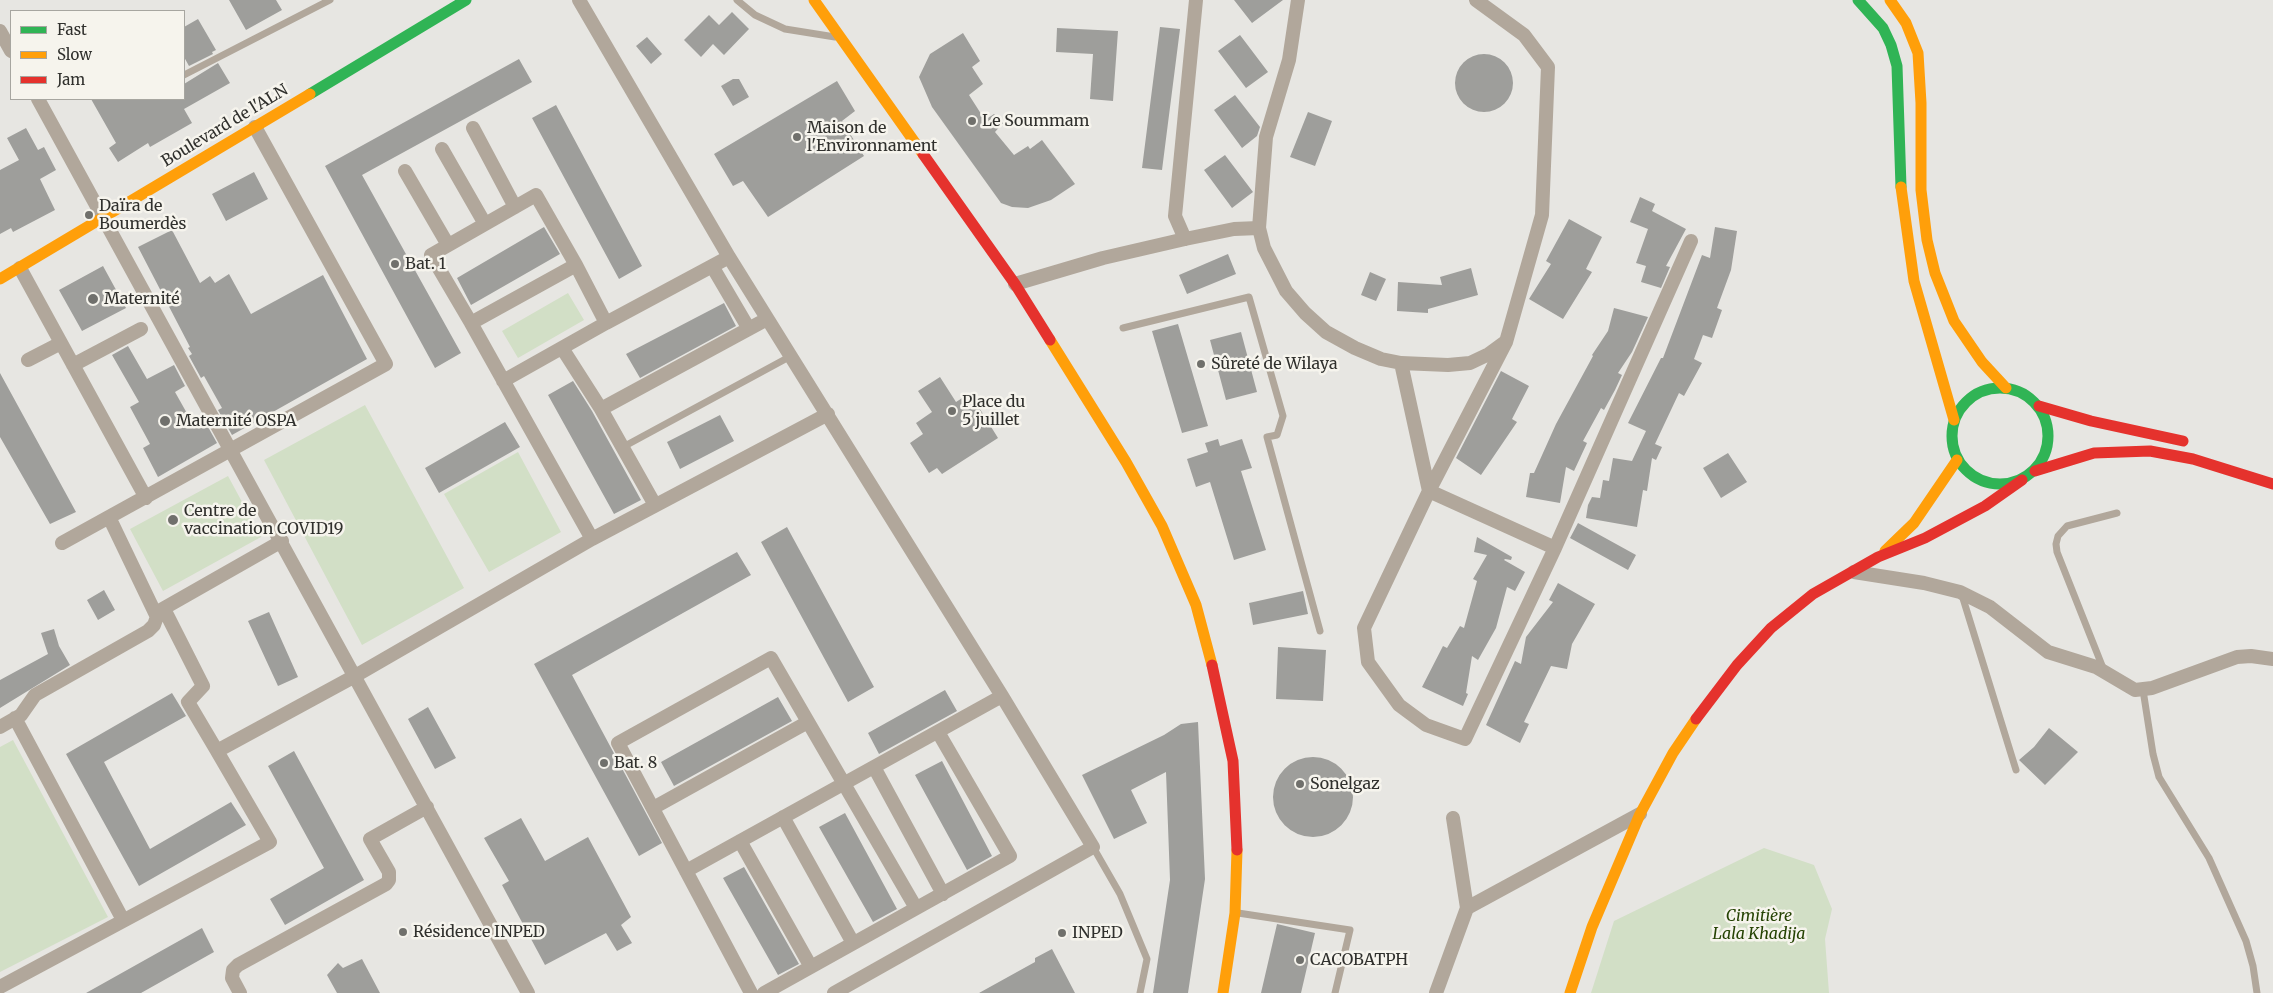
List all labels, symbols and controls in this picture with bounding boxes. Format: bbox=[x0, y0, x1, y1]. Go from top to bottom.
legend bbox=[10, 10, 185, 100]
text: Fast bbox=[57, 20, 87, 39]
text: Slow bbox=[57, 45, 92, 64]
text: Jam bbox=[57, 70, 85, 89]
street label: Boulevard de l'ALN bbox=[158, 81, 292, 171]
place label: Le Soummam bbox=[982, 111, 1089, 131]
marker: Le Soummam bbox=[966, 115, 978, 127]
place label: Maison de l'Environnament bbox=[807, 118, 937, 156]
marker: Maison de l'Environnament bbox=[791, 131, 803, 143]
place label: Daïra de Boumerdès bbox=[99, 196, 186, 234]
marker: Daïra de Boumerdès bbox=[83, 209, 95, 221]
place label: Bat. 1 bbox=[405, 254, 446, 274]
marker: Bat. 1 bbox=[389, 258, 401, 270]
place label: Maternité bbox=[104, 289, 180, 309]
marker: Maternité bbox=[86, 292, 100, 306]
place label: Sûreté de Wilaya bbox=[1211, 354, 1338, 374]
marker: Sûreté de Wilaya bbox=[1195, 358, 1207, 370]
place label: Place du 5 juillet bbox=[962, 392, 1025, 430]
marker: Place du 5 juillet bbox=[946, 405, 958, 417]
place label: Maternité OSPA bbox=[176, 411, 296, 431]
marker: Maternité OSPA bbox=[158, 414, 172, 428]
place label: Centre de vaccination COVID19 bbox=[184, 501, 343, 539]
marker: Centre de vaccination COVID19 bbox=[166, 513, 180, 527]
place label: Bat. 8 bbox=[614, 753, 657, 773]
marker: Bat. 8 bbox=[598, 757, 610, 769]
place label: Sonelgaz bbox=[1310, 774, 1380, 794]
marker: Sonelgaz bbox=[1294, 778, 1306, 790]
park label: Cimitière Lala Khadija bbox=[1712, 906, 1806, 944]
place label: Résidence INPED bbox=[413, 922, 545, 942]
place label: INPED bbox=[1072, 923, 1123, 943]
marker: Résidence INPED bbox=[397, 926, 409, 938]
marker: INPED bbox=[1056, 927, 1068, 939]
place label: CACOBATPH bbox=[1310, 950, 1408, 970]
marker: CACOBATPH bbox=[1294, 954, 1306, 966]

